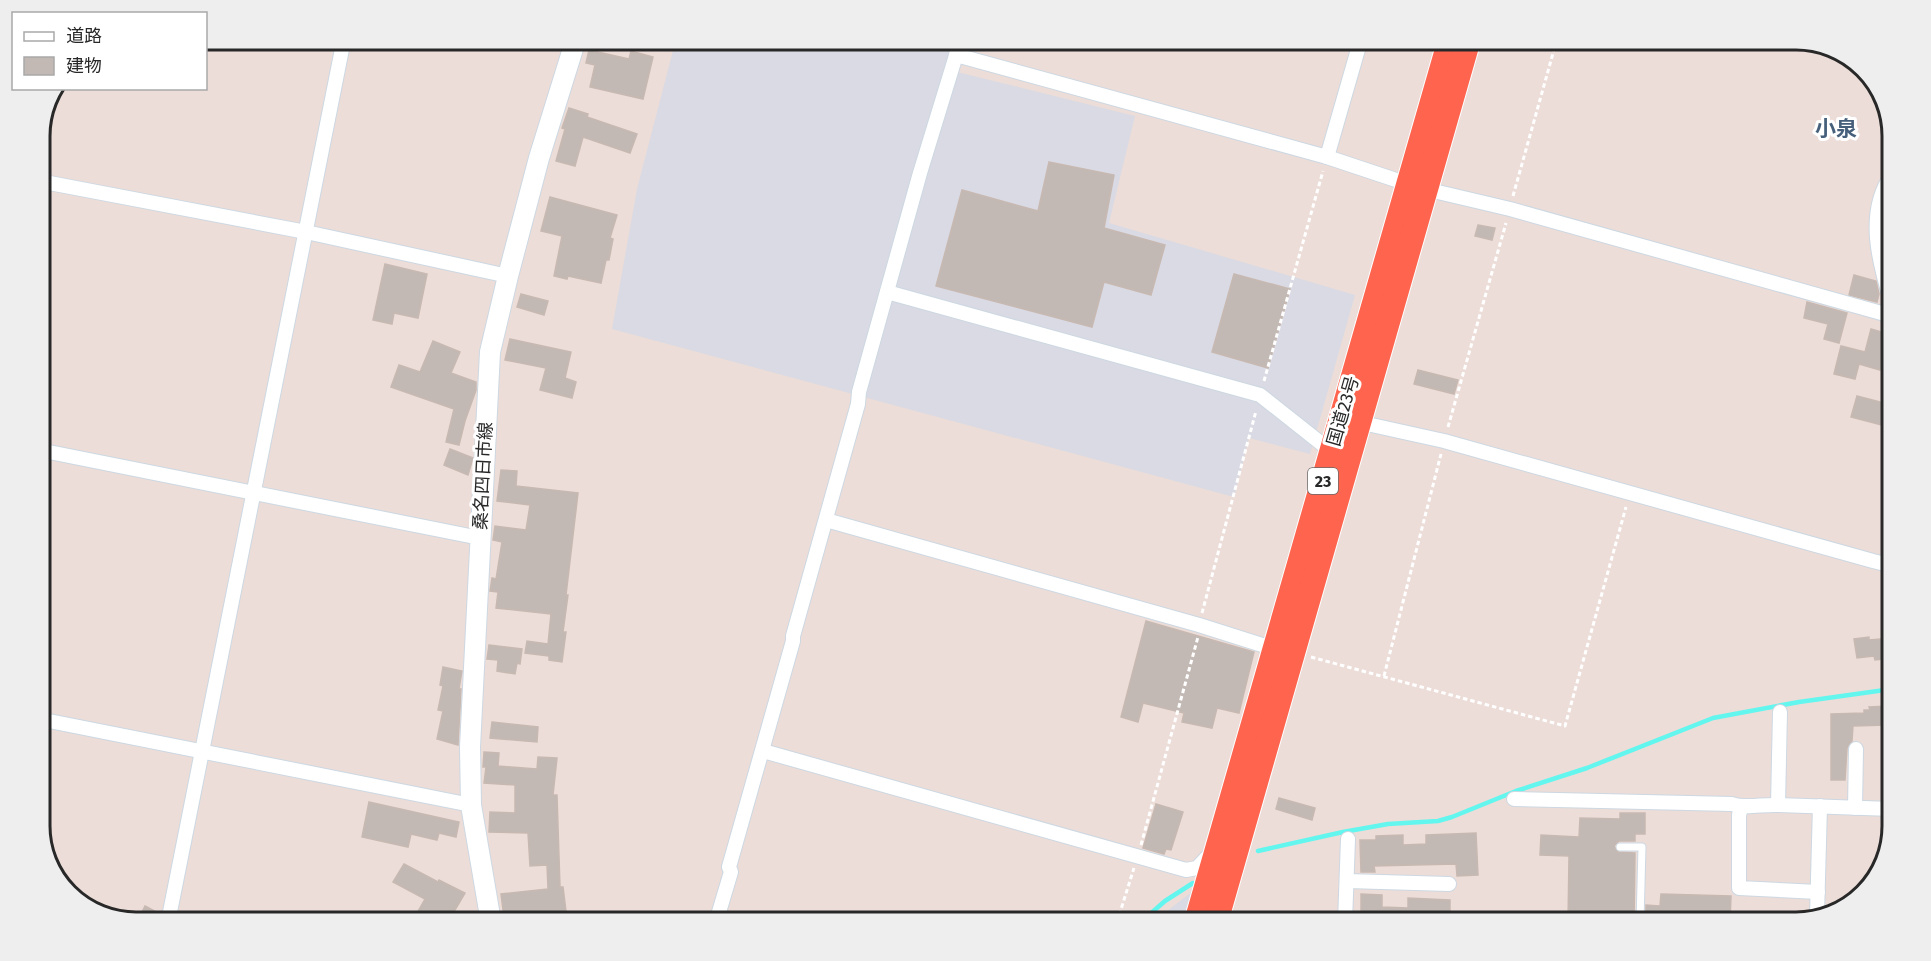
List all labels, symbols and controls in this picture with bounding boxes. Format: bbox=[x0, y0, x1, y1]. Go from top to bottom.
legend bbox=[12, 12, 207, 90]
text: 道路 bbox=[66, 25, 102, 47]
text: 建物 bbox=[66, 55, 102, 77]
district label: 小泉 bbox=[1815, 116, 1857, 142]
street label: 国道23号 bbox=[1323, 373, 1363, 449]
street label: 桑名四日市線 bbox=[469, 421, 497, 531]
road number: 23 bbox=[1308, 468, 1338, 494]

